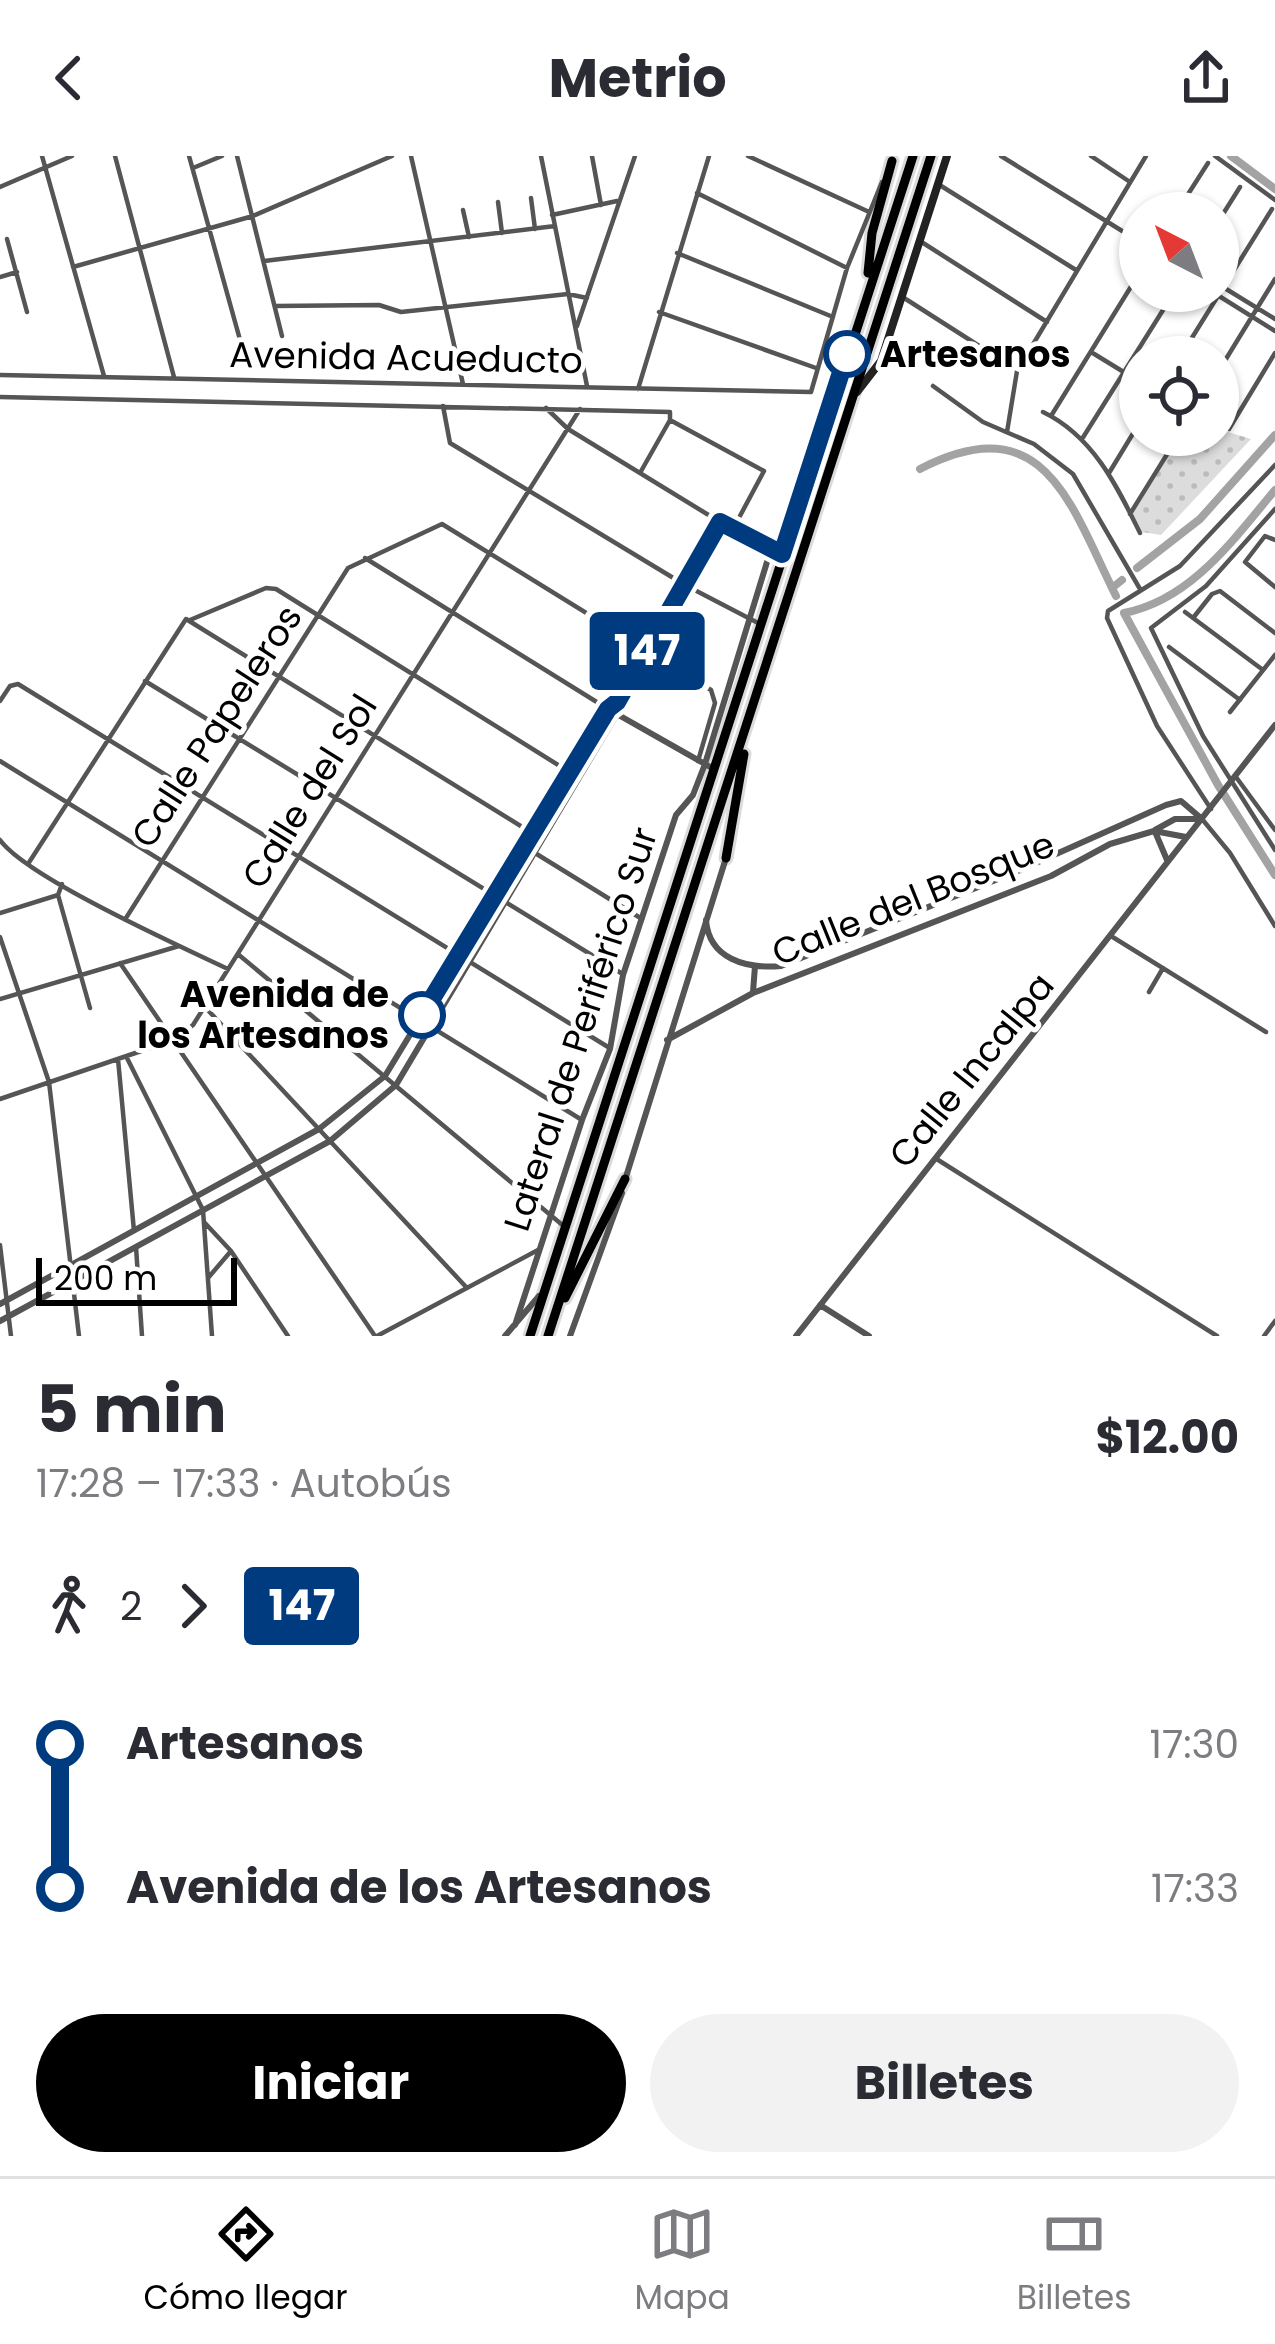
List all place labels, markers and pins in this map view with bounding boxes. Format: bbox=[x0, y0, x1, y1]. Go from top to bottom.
place label: Artesanos bbox=[880, 329, 1071, 380]
marker: Artesanos bbox=[825, 332, 869, 376]
place label: Avenida de los Artesanos bbox=[137, 969, 389, 1061]
marker: Avenida de los Artesanos bbox=[400, 993, 444, 1037]

